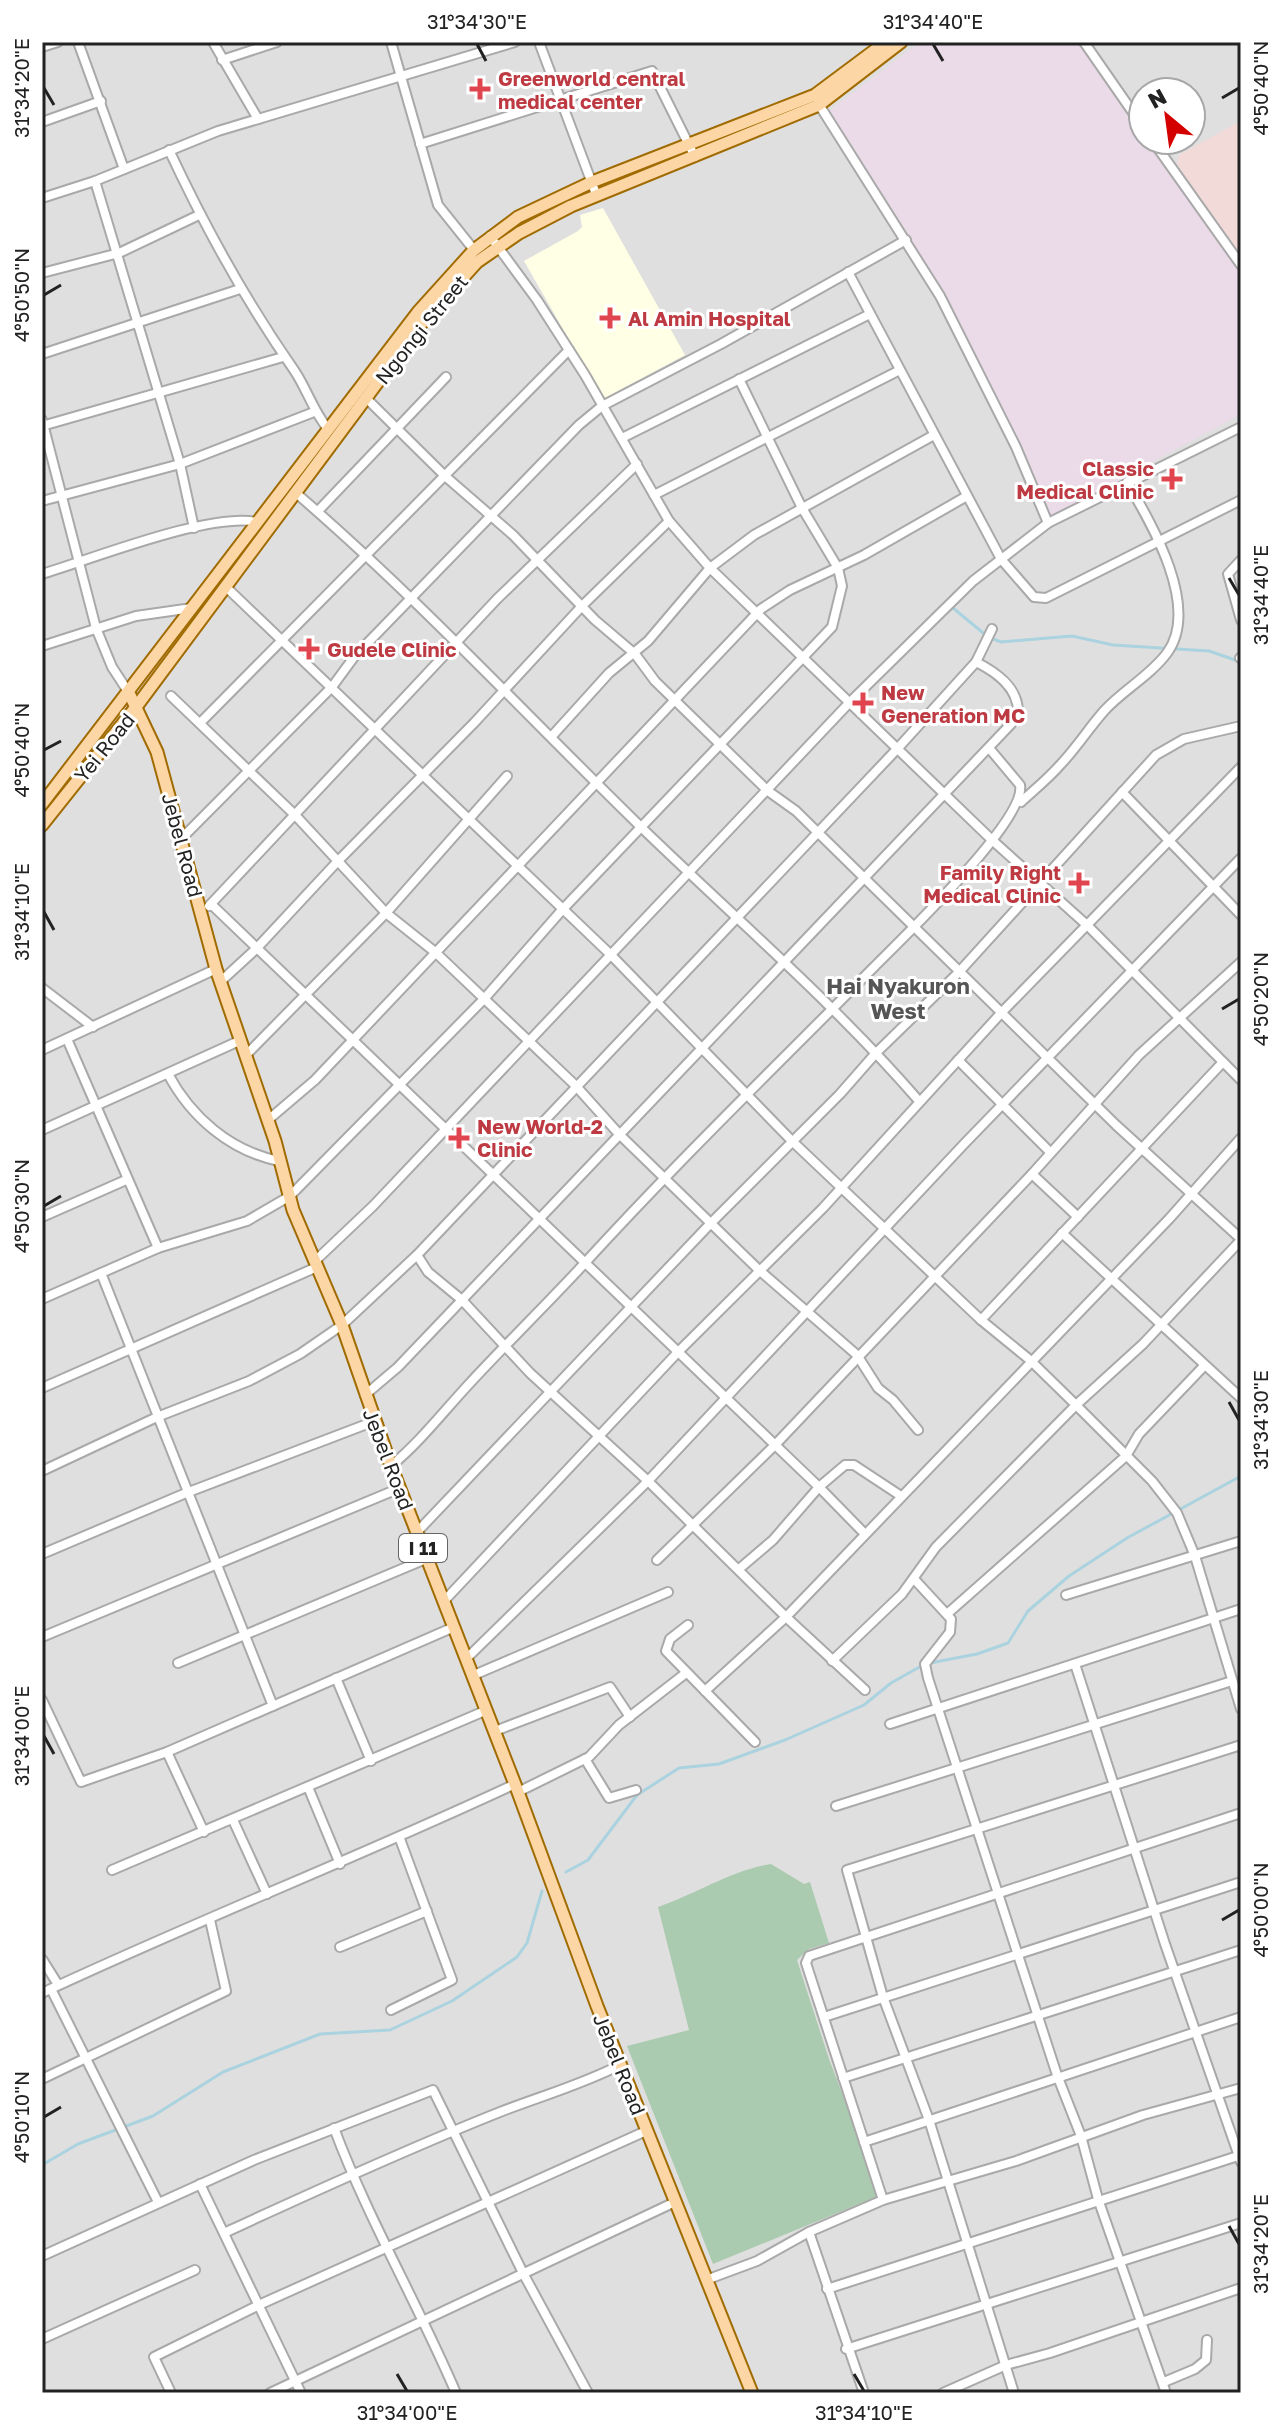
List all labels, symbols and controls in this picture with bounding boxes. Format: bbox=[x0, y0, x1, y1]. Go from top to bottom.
text: 31°34'30"E bbox=[427, 9, 527, 33]
text: 31°34'40"E bbox=[883, 9, 983, 33]
text: 31°34'20"E bbox=[9, 38, 33, 138]
text: 4°50'40"N bbox=[1248, 41, 1272, 136]
place label: Greenworld central medical center bbox=[498, 66, 685, 113]
north arrow bbox=[1127, 76, 1207, 156]
marker: Greenworld central medical center bbox=[469, 78, 491, 100]
text: N bbox=[1143, 82, 1171, 114]
text: 4°50'50"N bbox=[9, 248, 33, 342]
street label: Ngongi Street bbox=[370, 270, 472, 388]
place label: Al Amin Hospital bbox=[628, 306, 791, 330]
marker: Al Amin Hospital bbox=[599, 307, 621, 329]
place label: Classic Medical Clinic bbox=[1016, 456, 1154, 503]
marker: Classic Medical Clinic bbox=[1161, 468, 1183, 490]
text: 31°34'40"E bbox=[1248, 545, 1272, 645]
place label: Gudele Clinic bbox=[327, 637, 457, 661]
marker: Gudele Clinic bbox=[298, 638, 320, 660]
place label: New Generation MC bbox=[881, 680, 1025, 727]
marker: New Generation MC bbox=[852, 692, 874, 714]
text: 4°50'40"N bbox=[9, 703, 33, 798]
street label: Yei Road bbox=[69, 708, 139, 786]
street label: Jebel Road bbox=[158, 790, 208, 900]
place label: Family Right Medical Clinic bbox=[923, 860, 1061, 907]
text: 31°34'10"E bbox=[9, 863, 33, 961]
marker: Family Right Medical Clinic bbox=[1068, 872, 1090, 894]
text: 4°50'20"N bbox=[1248, 952, 1272, 1046]
district label: Hai Nyakuron West bbox=[826, 972, 970, 1024]
place label: New World-2 Clinic bbox=[477, 1114, 603, 1161]
marker: New World-2 Clinic bbox=[448, 1127, 470, 1149]
text: 4°50'30"N bbox=[9, 1159, 33, 1253]
text: 31°34'30"E bbox=[1248, 1370, 1272, 1470]
street label: Jebel Road bbox=[359, 1405, 419, 1513]
road number: I 11 bbox=[399, 1534, 447, 1562]
text: 31°34'00"E bbox=[9, 1686, 33, 1786]
text: 4°50'00"N bbox=[1248, 1862, 1272, 1958]
street label: Jebel Road bbox=[589, 2010, 651, 2118]
text: 4°50'10"N bbox=[9, 2071, 33, 2163]
text: 31°34'20"E bbox=[1248, 2194, 1272, 2294]
text: 31°34'00"E bbox=[357, 2400, 457, 2424]
text: 31°34'10"E bbox=[815, 2400, 913, 2424]

